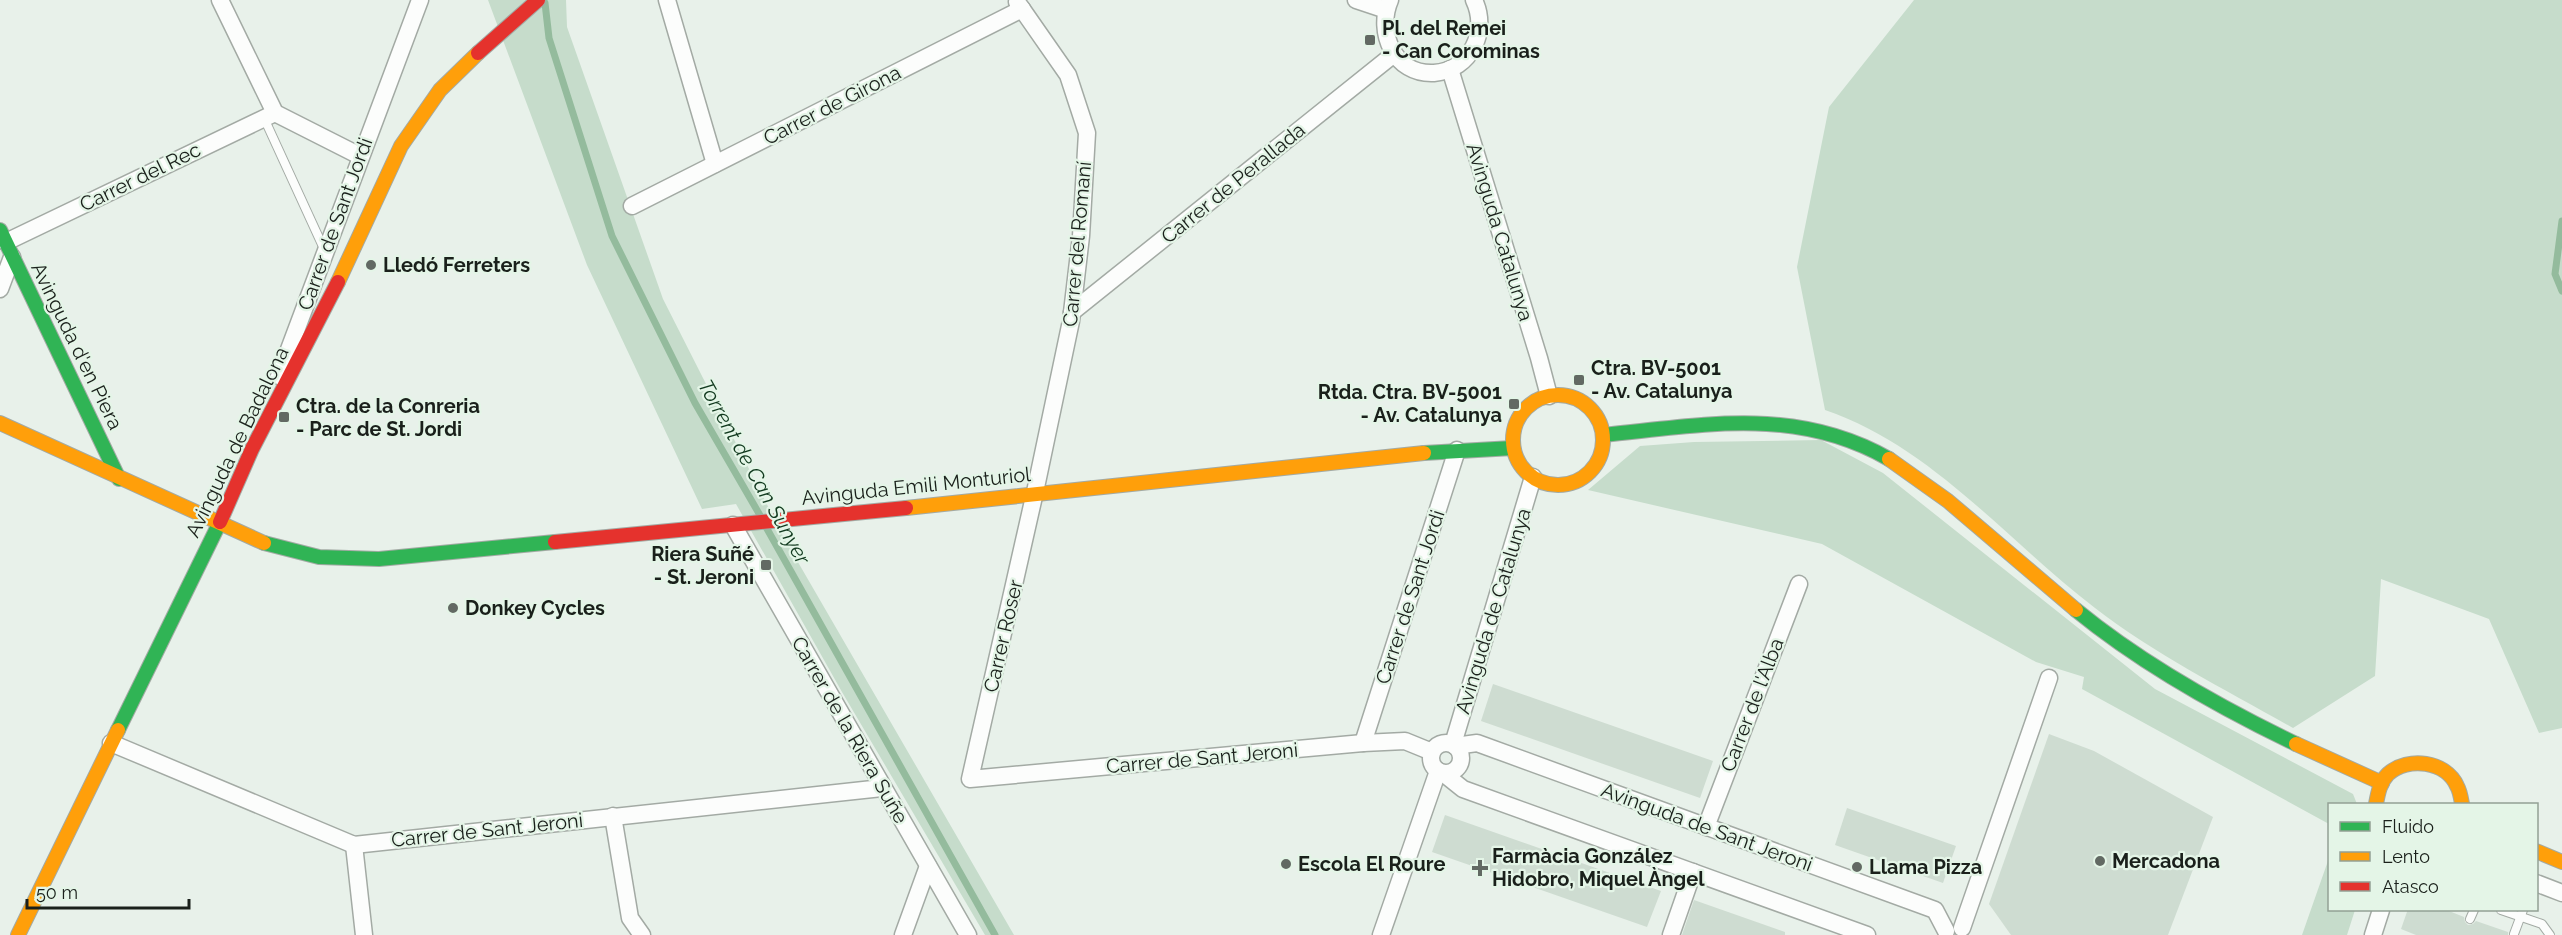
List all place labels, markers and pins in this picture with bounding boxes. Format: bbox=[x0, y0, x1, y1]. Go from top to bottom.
place label: Pl. del Remei - Can Corominas bbox=[1382, 16, 1540, 63]
marker: Pl. del Remei - Can Corominas bbox=[1363, 33, 1377, 47]
place label: Lledó Ferreters bbox=[383, 253, 530, 277]
marker: Lledó Ferreters bbox=[364, 258, 378, 272]
place label: Ctra. BV-5001 - Av. Catalunya bbox=[1591, 356, 1732, 403]
marker: Ctra. BV-5001 - Av. Catalunya bbox=[1572, 373, 1586, 387]
place label: Rtda. Ctra. BV-5001 - Av. Catalunya bbox=[1318, 380, 1502, 427]
place label: Ctra. de la Conreria - Parc de St. Jordi bbox=[296, 394, 480, 441]
marker: Rtda. Ctra. BV-5001 - Av. Catalunya bbox=[1507, 397, 1521, 411]
marker: Ctra. de la Conreria - Parc de St. Jordi bbox=[277, 410, 291, 424]
place label: Riera Suñé - St. Jeroni bbox=[651, 542, 754, 589]
marker: Riera Suñé - St. Jeroni bbox=[759, 558, 773, 572]
place label: Donkey Cycles bbox=[465, 596, 605, 620]
marker: Donkey Cycles bbox=[446, 601, 460, 615]
place label: Farmàcia González Hidobro, Miquel Àngel bbox=[1492, 844, 1705, 891]
place label: Mercadona bbox=[2112, 849, 2220, 873]
place label: Escola El Roure bbox=[1298, 852, 1445, 876]
marker: Mercadona bbox=[2093, 854, 2107, 868]
place label: Llama Pizza bbox=[1869, 855, 1982, 879]
marker: Escola El Roure bbox=[1279, 857, 1293, 871]
marker: Llama Pizza bbox=[1850, 860, 1864, 874]
marker: Farmàcia González Hidobro, Miquel Àngel bbox=[1473, 861, 1487, 875]

